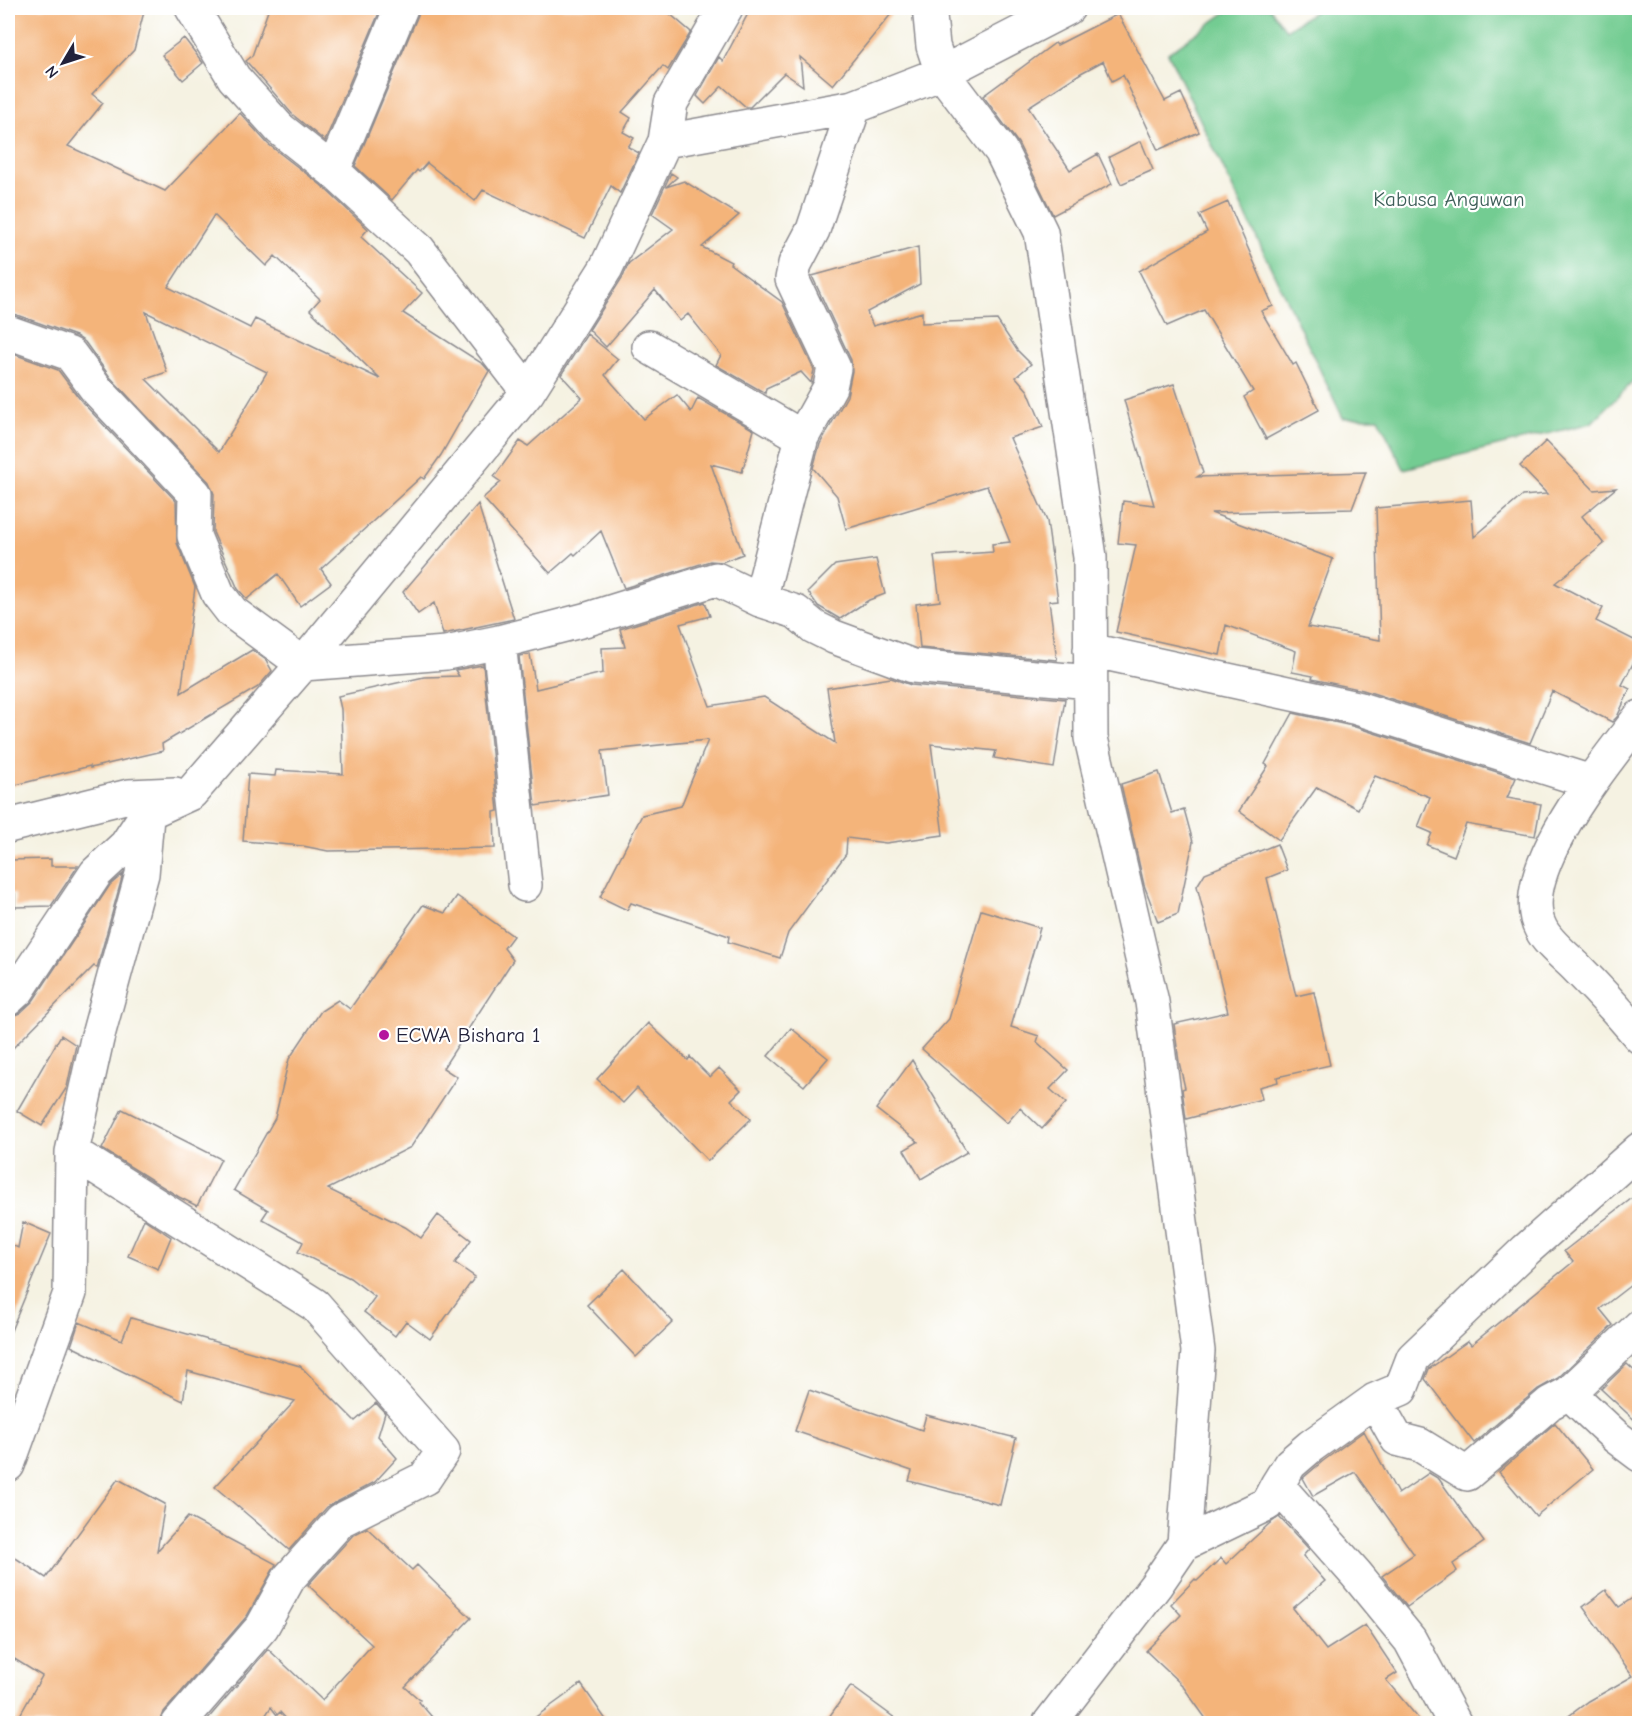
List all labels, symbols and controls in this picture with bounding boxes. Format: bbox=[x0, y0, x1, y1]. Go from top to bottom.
north arrow bbox=[33, 33, 93, 93]
text: N bbox=[42, 62, 62, 82]
park label: Kabusa Anguwan bbox=[1373, 187, 1525, 211]
place label: ECWA Bishara 1 bbox=[396, 1023, 540, 1047]
marker: ECWA Bishara 1 bbox=[377, 1028, 391, 1042]

